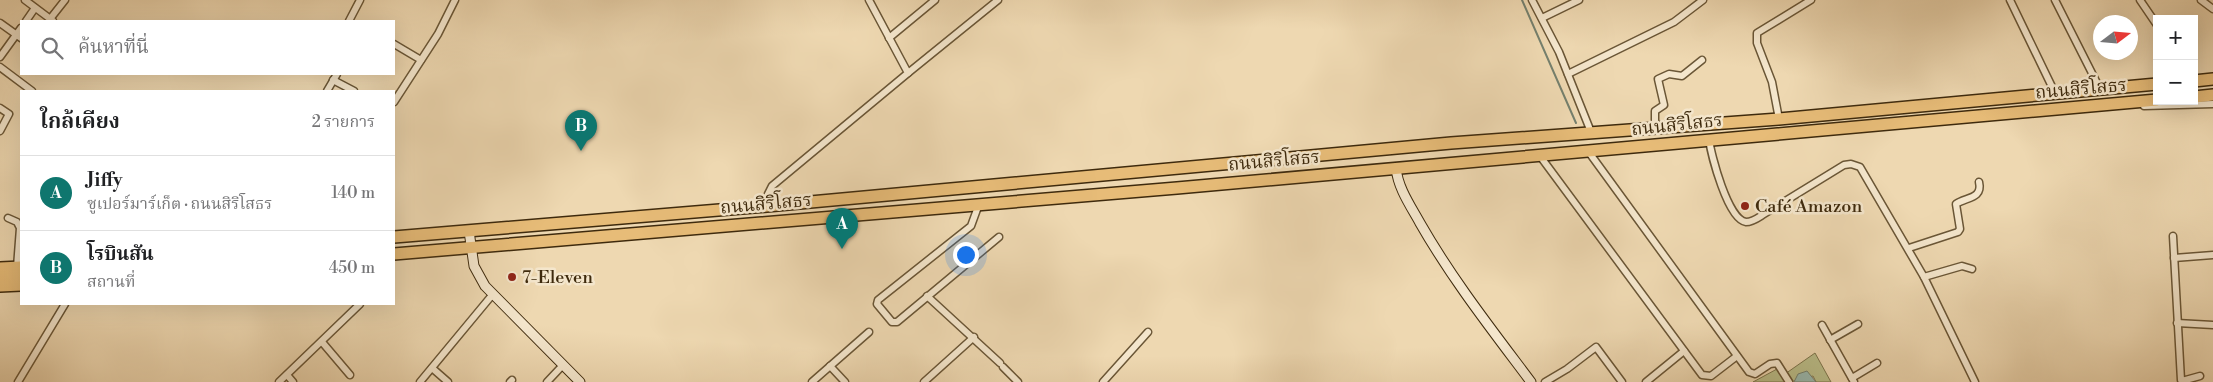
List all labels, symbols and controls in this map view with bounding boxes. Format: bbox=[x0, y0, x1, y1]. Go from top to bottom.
north arrow bbox=[2093, 15, 2138, 60]
map controls bbox=[2153, 15, 2198, 105]
button: + bbox=[2153, 15, 2198, 60]
search box bbox=[20, 20, 395, 75]
icon: search bbox=[38, 34, 66, 62]
text: ค้นหาที่นี่ bbox=[78, 35, 149, 59]
button: − bbox=[2153, 60, 2198, 105]
street label: ถนนสิริโสธร bbox=[2034, 72, 2128, 104]
street label: ถนนสิริโสธร bbox=[1630, 107, 1724, 141]
text: ใกล้เคียง bbox=[40, 109, 120, 135]
pin: B bbox=[565, 110, 597, 151]
text: 2 รายการ bbox=[312, 112, 375, 132]
street label: ถนนสิริโสธร bbox=[1227, 144, 1321, 176]
text: Jiffy bbox=[87, 168, 122, 192]
text: A bbox=[50, 183, 62, 203]
text: 140 m bbox=[331, 183, 375, 203]
street label: ถนนสิริโสธร bbox=[719, 187, 813, 219]
text: ซูเปอร์มาร์เก็ต · ถนนสิริโสธร bbox=[87, 194, 272, 214]
place label: Café Amazon bbox=[1755, 195, 1862, 218]
marker: Café Amazon bbox=[1739, 200, 1751, 212]
pin: A bbox=[826, 208, 858, 249]
text: โรบินสัน bbox=[87, 242, 154, 266]
your location bbox=[953, 242, 979, 268]
text: B bbox=[50, 258, 62, 278]
text: 450 m bbox=[329, 258, 375, 278]
place label: 7-Eleven bbox=[522, 266, 593, 289]
marker: 7-Eleven bbox=[506, 271, 518, 283]
text: สถานที่ bbox=[87, 272, 135, 292]

